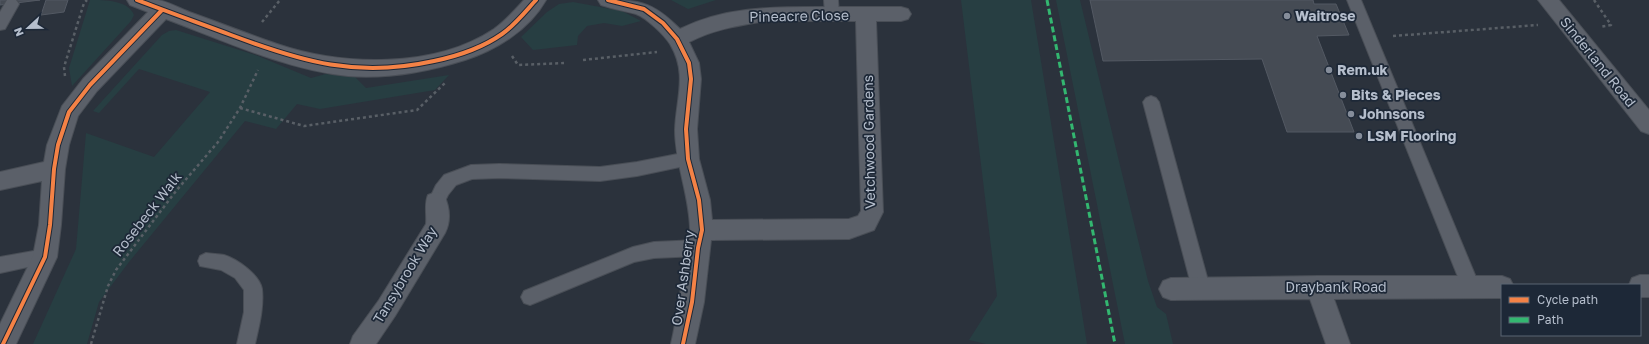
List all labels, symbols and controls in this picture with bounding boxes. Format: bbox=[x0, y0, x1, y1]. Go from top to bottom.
street label: Pineacre Close bbox=[749, 6, 849, 25]
place label: Waitrose bbox=[1295, 7, 1356, 24]
north arrow bbox=[8, 8, 48, 48]
marker: Waitrose bbox=[1282, 11, 1292, 21]
street label: Sinderland Road bbox=[1557, 13, 1640, 110]
text: N bbox=[11, 26, 26, 38]
place label: Rem.uk bbox=[1337, 61, 1388, 78]
marker: Rem.uk bbox=[1324, 65, 1334, 75]
street label: Vetchwood Gardens bbox=[859, 75, 878, 209]
place label: Bits & Pieces bbox=[1351, 86, 1441, 103]
marker: Bits & Pieces bbox=[1338, 90, 1348, 100]
place label: Johnsons bbox=[1359, 105, 1425, 122]
marker: Johnsons bbox=[1346, 109, 1356, 119]
place label: LSM Flooring bbox=[1367, 127, 1456, 144]
marker: LSM Flooring bbox=[1354, 131, 1364, 141]
street label: Rosebeck Walk bbox=[108, 168, 185, 259]
street label: Tansybrook Way bbox=[369, 223, 440, 326]
street label: Over Ashberry bbox=[667, 229, 698, 327]
street label: Draybank Road bbox=[1285, 278, 1387, 295]
legend bbox=[1501, 284, 1641, 336]
text: Cycle path bbox=[1537, 292, 1598, 307]
text: Path bbox=[1537, 312, 1564, 327]

